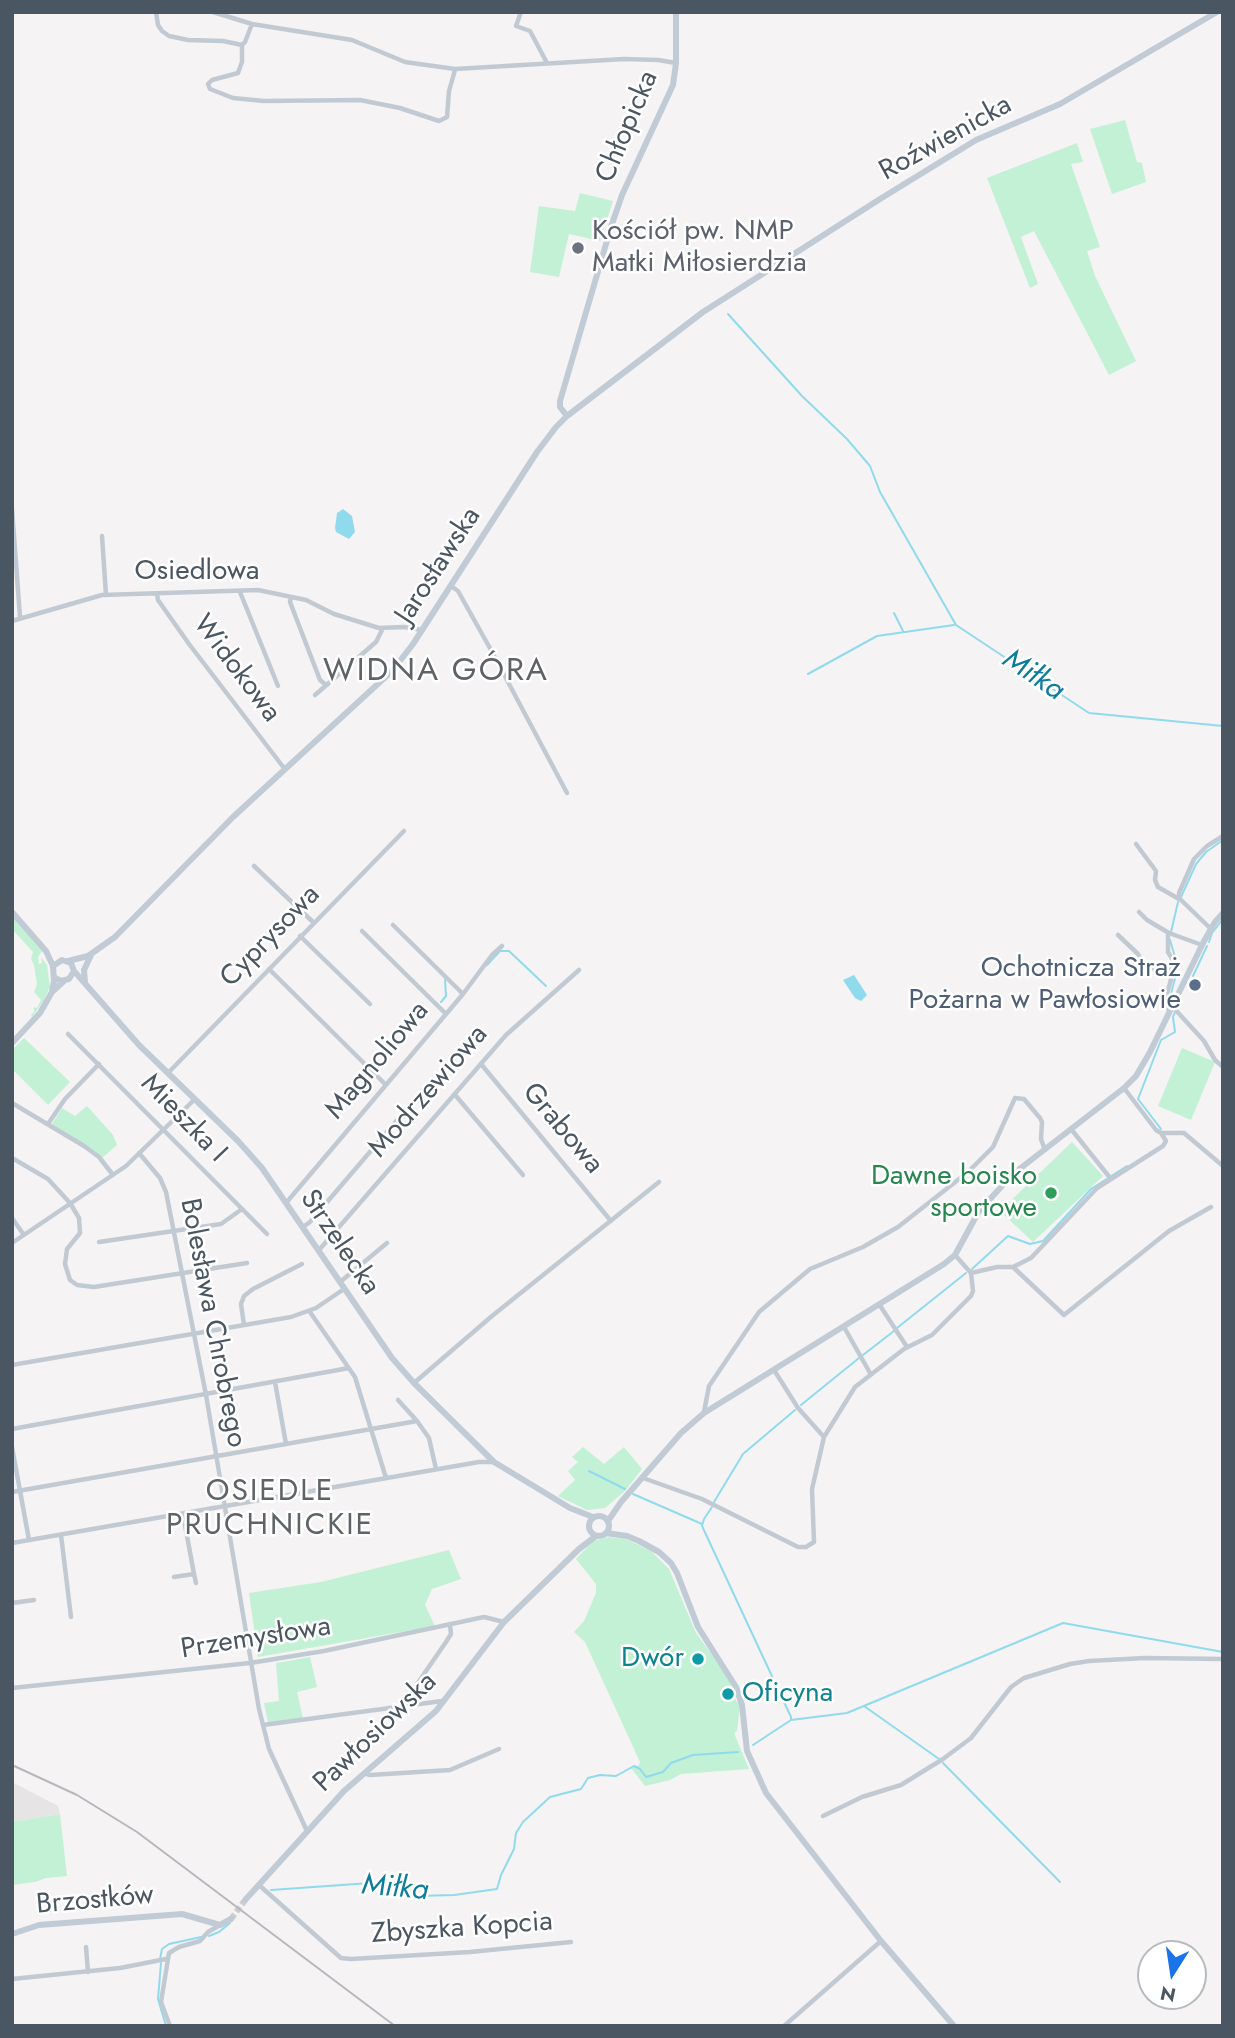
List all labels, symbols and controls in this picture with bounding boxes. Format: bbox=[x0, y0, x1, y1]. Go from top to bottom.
street label: Chłopicka bbox=[589, 66, 667, 188]
street label: Roźwienicka bbox=[874, 89, 1018, 189]
place label: Kościół pw. NMP Matki Miłosierdzia bbox=[592, 215, 807, 281]
marker: Kościół pw. NMP Matki Miłosierdzia bbox=[570, 240, 586, 256]
street label: Jarosławska bbox=[389, 502, 489, 630]
street label: Osiedlowa bbox=[135, 555, 259, 589]
street label: Widokowa bbox=[185, 609, 287, 729]
water label: Miłka bbox=[995, 642, 1071, 710]
district label: WIDNA GÓRA bbox=[324, 653, 548, 691]
street label: Cyprysowa bbox=[214, 879, 328, 995]
place label: Ochotnicza Straż Pożarna w Pawłosiowie bbox=[908, 952, 1181, 1018]
marker: Ochotnicza Straż Pożarna w Pawłosiowie bbox=[1187, 977, 1203, 993]
street label: Magnoliowa bbox=[319, 995, 437, 1127]
street label: Modrzewiowa bbox=[362, 1019, 496, 1165]
street label: Mieszka I bbox=[133, 1068, 233, 1170]
street label: Grabowa bbox=[514, 1077, 610, 1181]
place label: Dawne boisko sportowe bbox=[871, 1160, 1037, 1226]
street label: Strzelecka bbox=[292, 1184, 386, 1302]
marker: Dawne boisko sportowe bbox=[1043, 1185, 1059, 1201]
street label: Bolesława Chrobrego bbox=[171, 1196, 253, 1450]
district label: OSIEDLE PRUCHNICKIE bbox=[167, 1475, 373, 1546]
street label: Przemysłowa bbox=[179, 1611, 333, 1667]
place label: Dwór bbox=[621, 1642, 684, 1676]
marker: Dwór bbox=[690, 1651, 706, 1667]
street label: Pawłosiowska bbox=[307, 1666, 445, 1800]
place label: Oficyna bbox=[742, 1677, 833, 1711]
marker: Oficyna bbox=[720, 1686, 736, 1702]
water label: Miłka bbox=[360, 1868, 430, 1910]
street label: Brzostków bbox=[35, 1879, 155, 1923]
street label: Zbyszka Kopcia bbox=[370, 1906, 554, 1952]
north arrow bbox=[1137, 1940, 1207, 2010]
text: N bbox=[1158, 1979, 1178, 2009]

